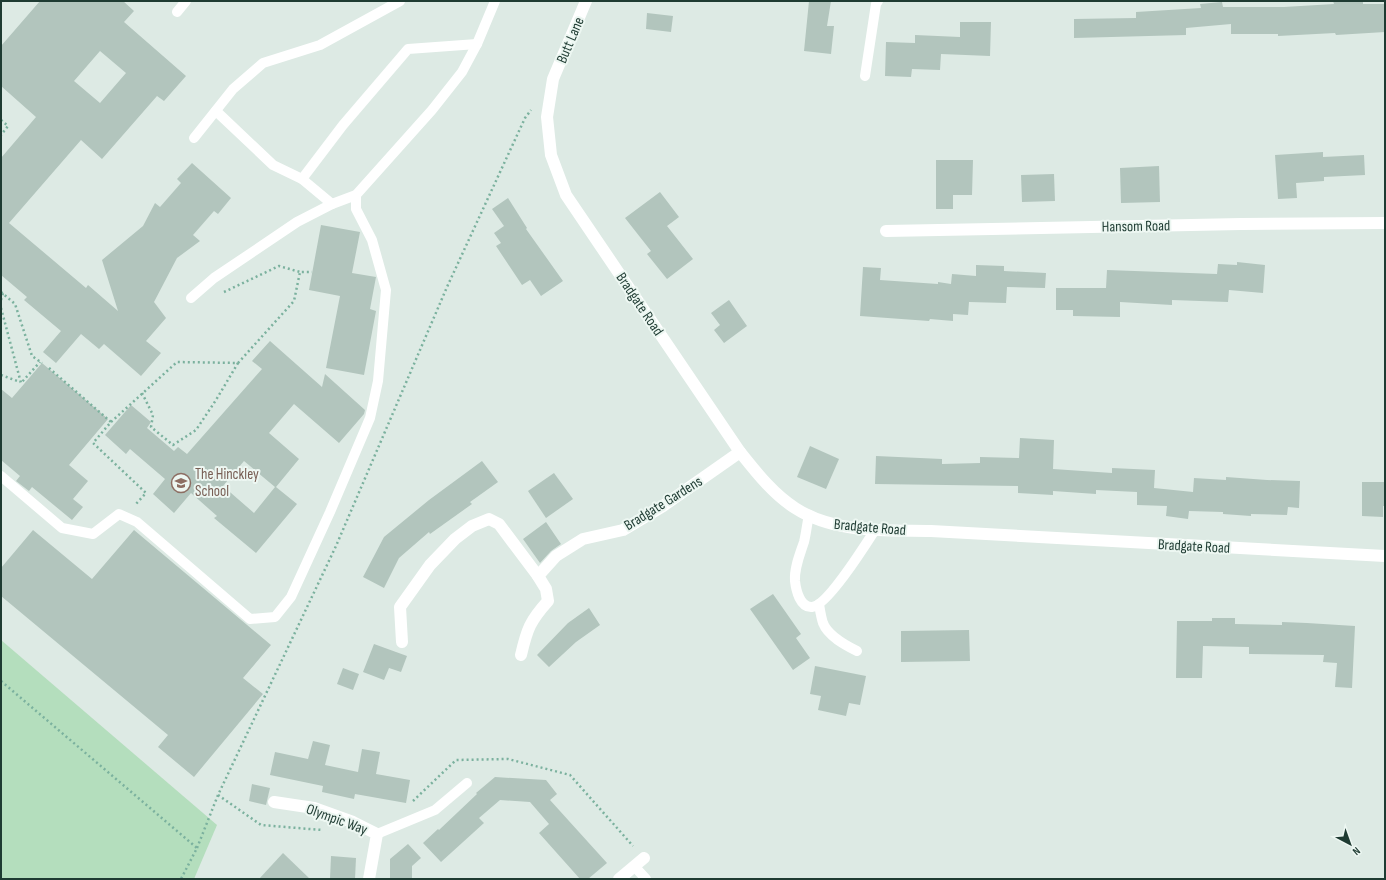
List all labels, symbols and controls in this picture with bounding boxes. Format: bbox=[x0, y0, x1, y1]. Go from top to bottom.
street label: Butt Lane bbox=[552, 14, 589, 66]
street label: Hansom Road bbox=[1102, 216, 1170, 237]
street label: Bradgate Road bbox=[612, 269, 668, 340]
place label: The Hinckley School bbox=[195, 465, 259, 501]
school or university icon: The Hinckley School bbox=[170, 472, 192, 494]
street label: Bradgate Gardens bbox=[621, 472, 706, 535]
street label: Bradgate Road bbox=[833, 515, 907, 540]
street label: Bradgate Road bbox=[1157, 535, 1231, 558]
street label: Olympic Way bbox=[304, 800, 370, 839]
north arrow bbox=[1330, 824, 1370, 864]
text: N bbox=[1350, 844, 1363, 858]

